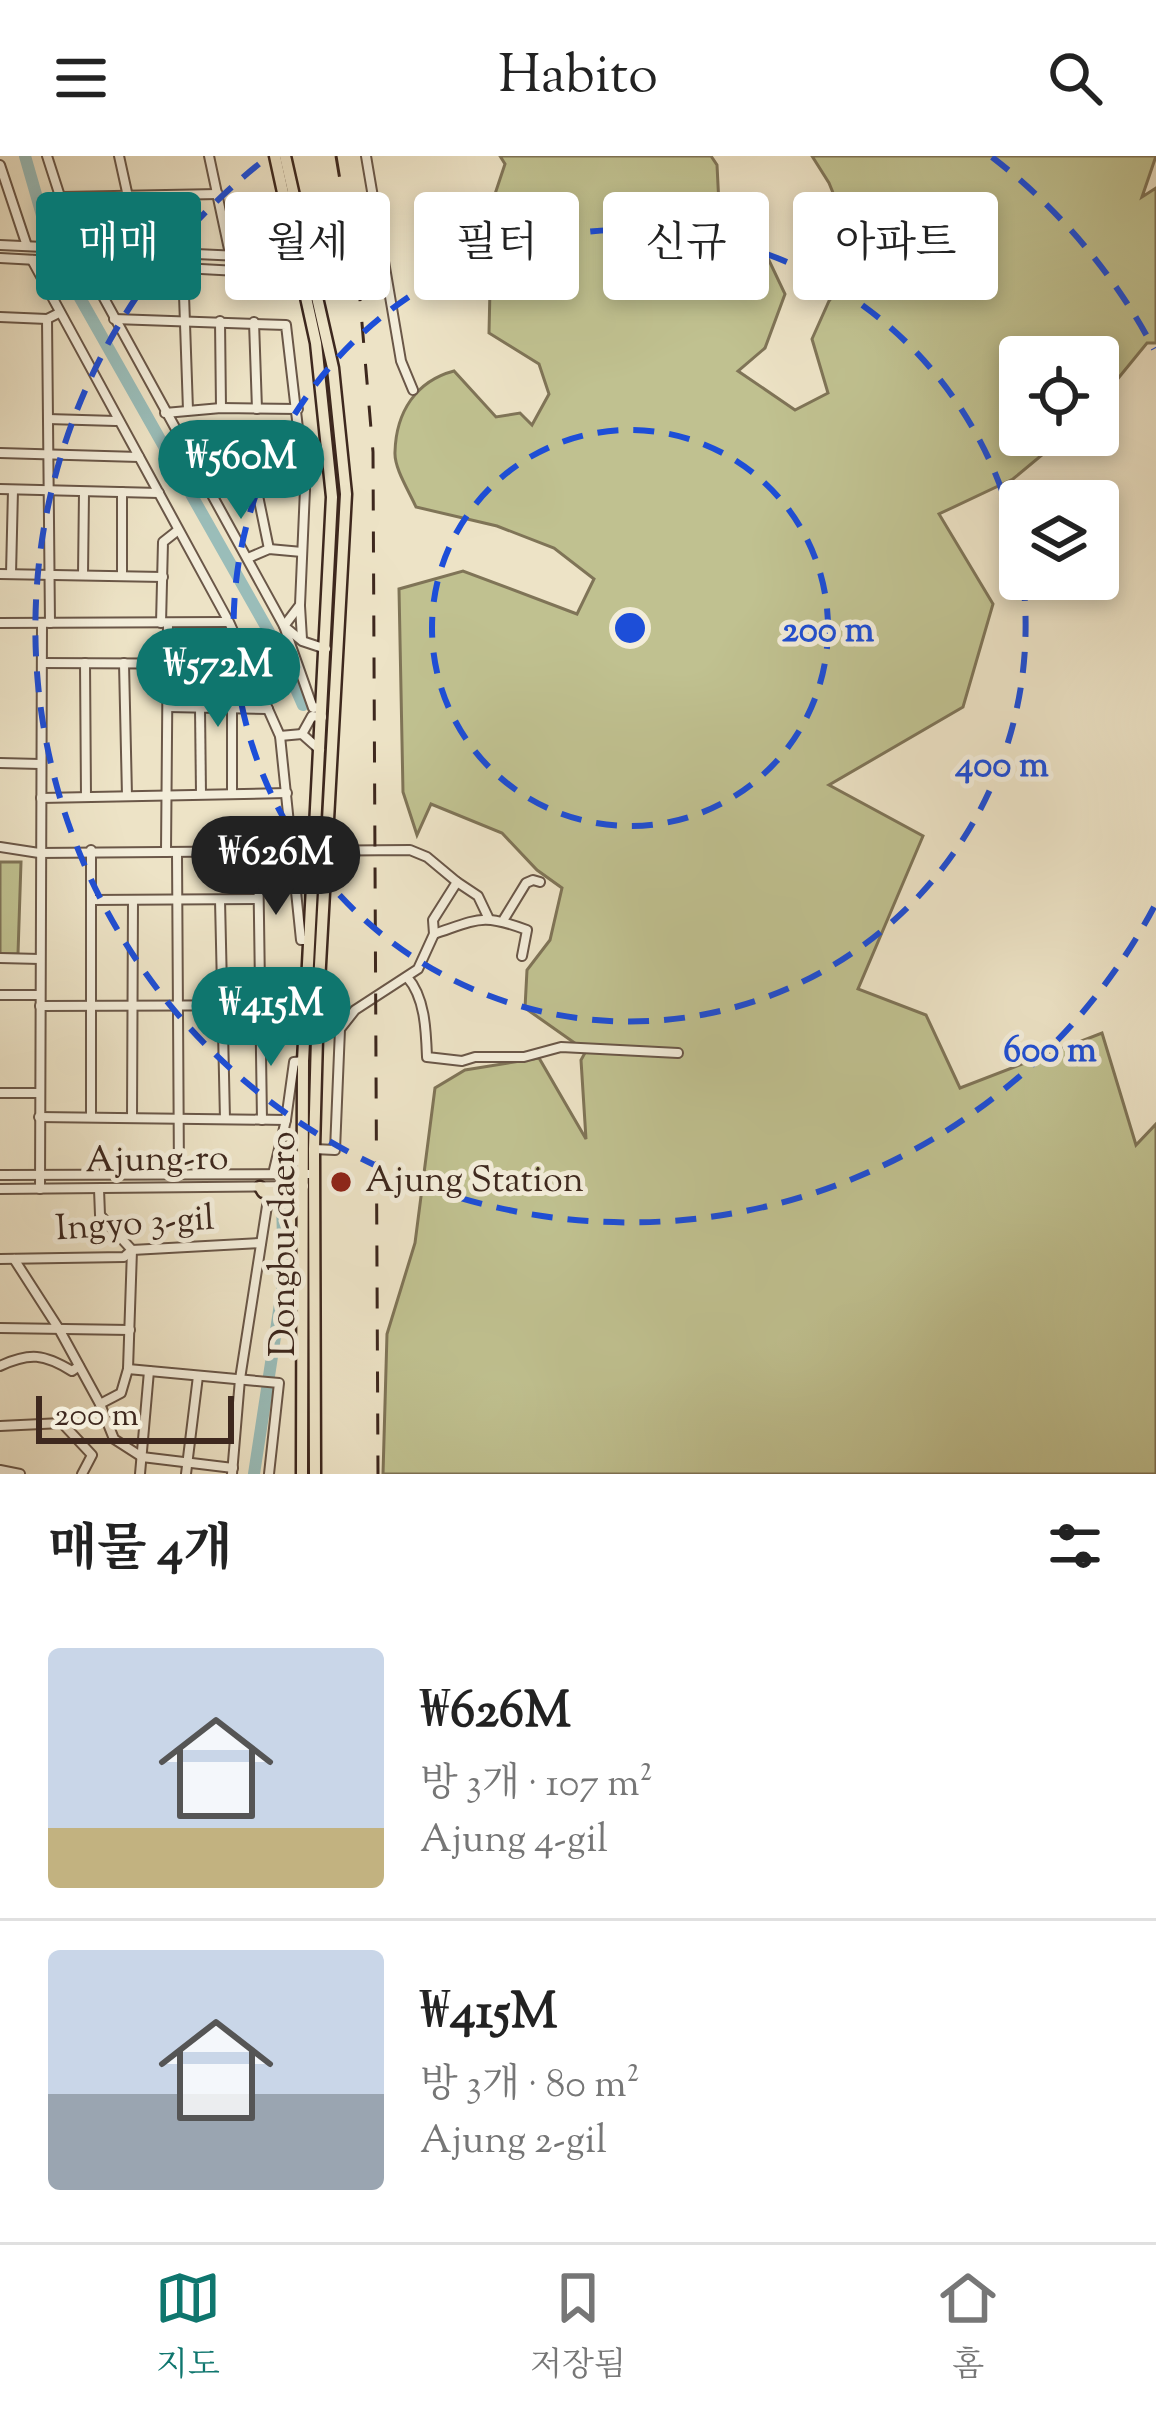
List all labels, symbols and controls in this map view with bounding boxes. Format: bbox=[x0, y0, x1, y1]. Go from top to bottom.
text: Habito bbox=[498, 39, 658, 117]
icon: menu bbox=[48, 45, 114, 111]
icon: search bbox=[1042, 45, 1108, 111]
chip: 매매 bbox=[36, 192, 201, 300]
chip: 월세 bbox=[225, 192, 390, 300]
chip: 필터 bbox=[414, 192, 579, 300]
chip: 신규 bbox=[603, 192, 769, 300]
chip: 아파트 bbox=[793, 192, 998, 300]
map controls bbox=[999, 336, 1119, 600]
button: locate bbox=[999, 336, 1119, 456]
pin: ₩560M bbox=[157, 420, 325, 522]
text: ₩560M bbox=[185, 431, 297, 487]
button: layers bbox=[999, 480, 1119, 600]
text: 200 m bbox=[782, 606, 874, 658]
centre of rings bbox=[609, 607, 651, 649]
pin: ₩572M bbox=[134, 628, 302, 730]
text: ₩572M bbox=[163, 639, 273, 695]
text: 400 m bbox=[954, 741, 1049, 793]
pin: ₩626M bbox=[192, 816, 360, 918]
text: ₩626M bbox=[218, 827, 334, 883]
pin: ₩415M bbox=[187, 967, 355, 1069]
text: ₩415M bbox=[218, 978, 324, 1034]
text: 600 m bbox=[1003, 1026, 1097, 1078]
street label: Dongbu-daero bbox=[259, 1131, 311, 1357]
street label: Ajung-ro bbox=[85, 1134, 229, 1188]
place label: Ajung Station bbox=[365, 1156, 584, 1208]
marker: Ajung Station bbox=[328, 1169, 354, 1195]
street label: Ingyo 3-gil bbox=[54, 1194, 216, 1256]
scale bar bbox=[36, 1390, 234, 1443]
text: 200 m bbox=[54, 1393, 139, 1441]
icon: filters bbox=[1042, 1513, 1108, 1579]
text: 매물 4개 bbox=[48, 1515, 232, 1588]
text: ₩626M bbox=[420, 1677, 571, 1750]
icon: home bbox=[144, 1696, 288, 1840]
text: 방 3개 · 107 m² bbox=[420, 1758, 653, 1814]
text: Ajung 4-gil bbox=[420, 1814, 608, 1870]
text: ₩415M bbox=[420, 1978, 557, 2051]
icon: home bbox=[144, 1998, 288, 2142]
text: 방 3개 · 80 m² bbox=[420, 2059, 640, 2115]
text: Ajung 2-gil bbox=[420, 2115, 607, 2171]
tab: 지도 bbox=[155, 2265, 221, 2391]
tab: 저장됨 bbox=[530, 2265, 626, 2391]
tab: 홈 bbox=[935, 2265, 1001, 2391]

